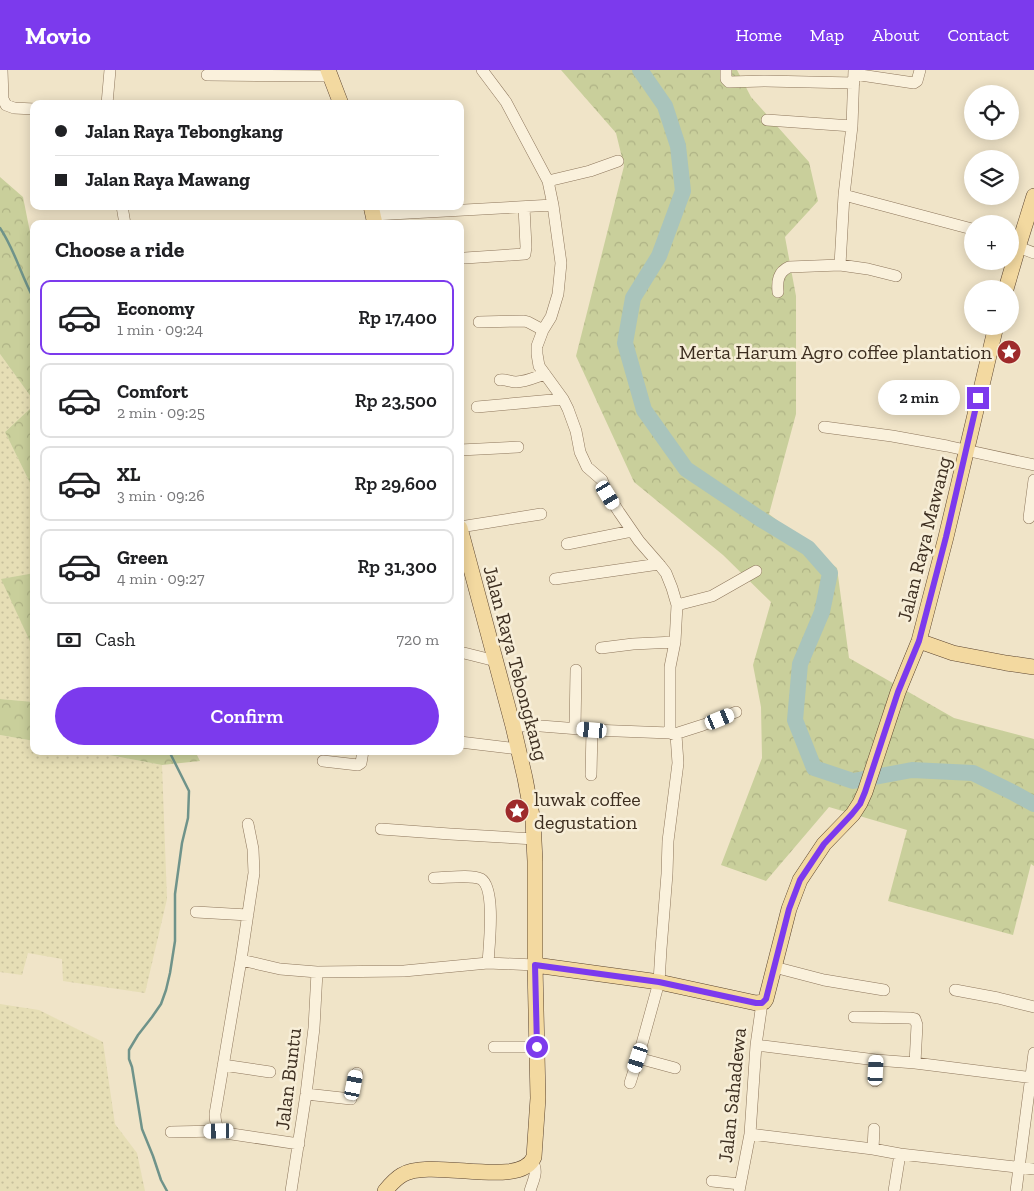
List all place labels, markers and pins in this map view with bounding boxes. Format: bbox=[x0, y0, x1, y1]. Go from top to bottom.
place icon: Merta Harum Agro coffee plantation bbox=[996, 339, 1022, 365]
place label: Merta Harum Agro coffee plantation bbox=[679, 340, 993, 364]
place label: luwak coffee degustation bbox=[534, 787, 641, 834]
place icon: luwak coffee degustation bbox=[504, 798, 530, 824]

